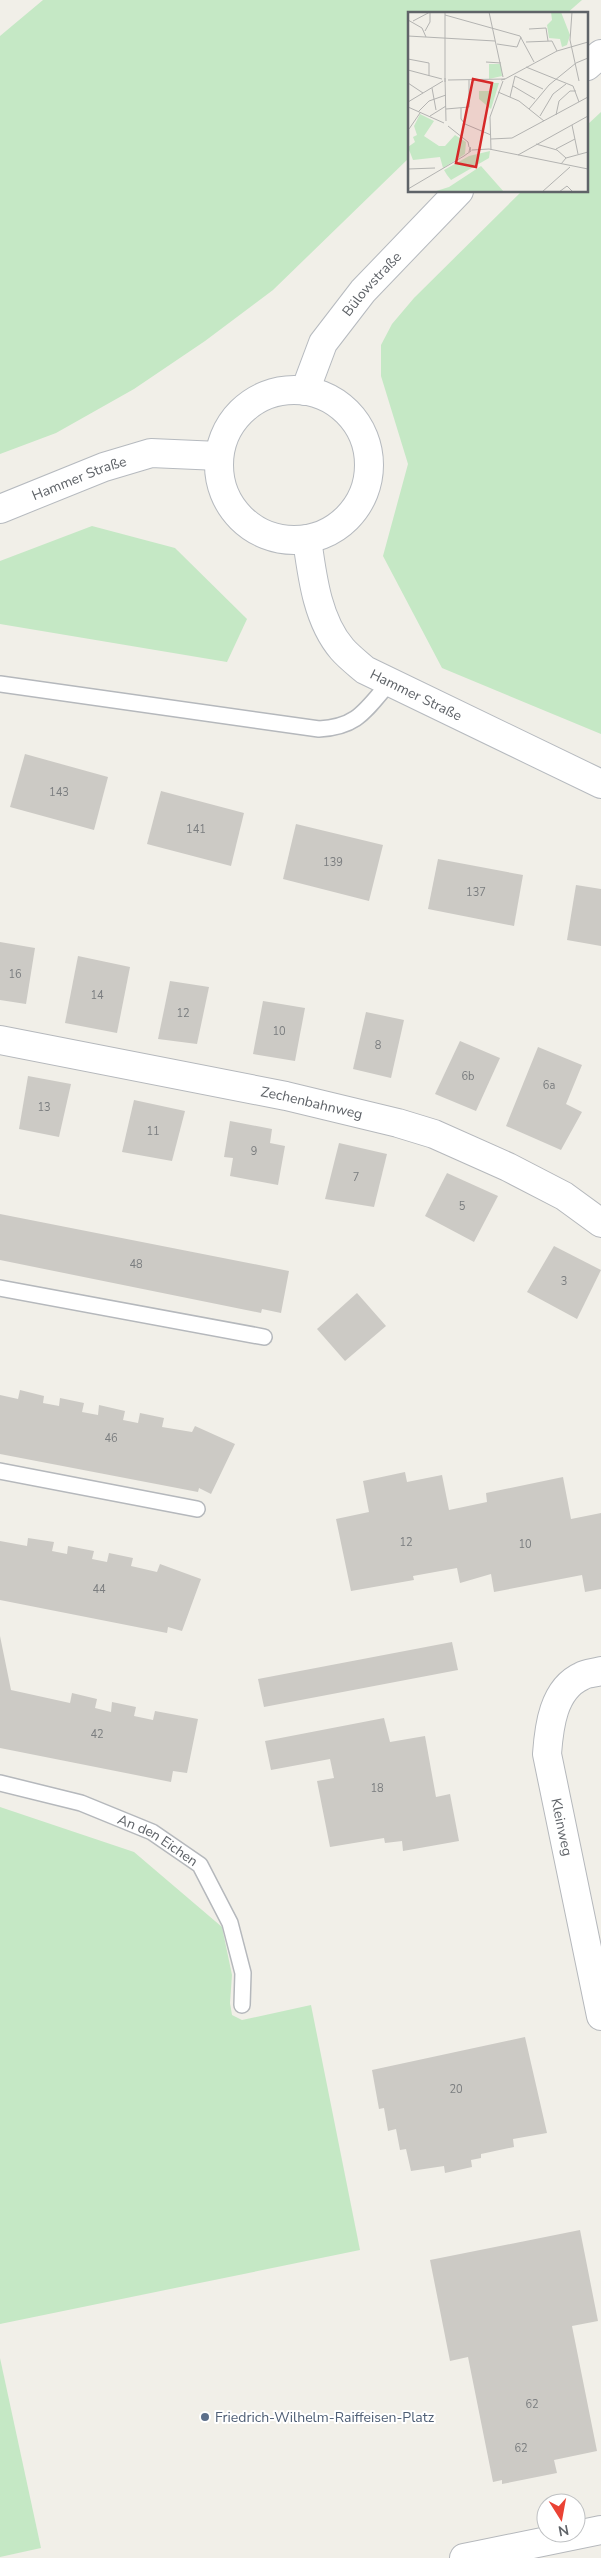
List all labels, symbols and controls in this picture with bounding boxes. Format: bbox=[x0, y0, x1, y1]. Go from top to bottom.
inset map bbox=[408, 12, 588, 192]
street label: Bülowstraße bbox=[338, 247, 406, 320]
street label: Hammer Straße bbox=[29, 451, 129, 505]
street label: Hammer Straße bbox=[367, 664, 465, 725]
house number: 143 bbox=[49, 785, 69, 800]
house number: 141 bbox=[186, 822, 206, 837]
house number: 139 bbox=[323, 855, 343, 870]
house number: 137 bbox=[466, 885, 486, 900]
house number: 16 bbox=[8, 967, 22, 982]
house number: 14 bbox=[90, 988, 104, 1003]
house number: 12 bbox=[176, 1006, 190, 1021]
house number: 10 bbox=[272, 1024, 286, 1039]
house number: 8 bbox=[375, 1038, 382, 1053]
house number: 6b bbox=[461, 1069, 475, 1084]
house number: 6a bbox=[543, 1078, 555, 1093]
street label: Zechenbahnweg bbox=[259, 1082, 365, 1124]
house number: 13 bbox=[37, 1100, 51, 1115]
house number: 11 bbox=[146, 1124, 160, 1139]
house number: 9 bbox=[251, 1144, 257, 1159]
house number: 7 bbox=[353, 1170, 359, 1185]
house number: 5 bbox=[459, 1199, 466, 1214]
house number: 48 bbox=[129, 1257, 143, 1272]
house number: 3 bbox=[561, 1274, 567, 1289]
house number: 46 bbox=[104, 1431, 118, 1446]
house number: 12 bbox=[399, 1535, 413, 1550]
house number: 10 bbox=[518, 1537, 532, 1552]
house number: 44 bbox=[92, 1582, 106, 1597]
house number: 42 bbox=[90, 1727, 104, 1742]
house number: 18 bbox=[370, 1781, 384, 1796]
street label: Kleinweg bbox=[547, 1796, 577, 1858]
street label: An den Eichen bbox=[115, 1810, 202, 1870]
house number: 20 bbox=[449, 2082, 463, 2097]
house number: 62 bbox=[525, 2397, 539, 2412]
place label: Friedrich-Wilhelm-Raiffeisen-Platz bbox=[215, 2408, 435, 2427]
marker: Friedrich-Wilhelm-Raiffeisen-Platz bbox=[199, 2411, 211, 2423]
house number: 62 bbox=[514, 2441, 528, 2456]
north arrow bbox=[536, 2493, 586, 2543]
text: N bbox=[556, 2520, 570, 2541]

